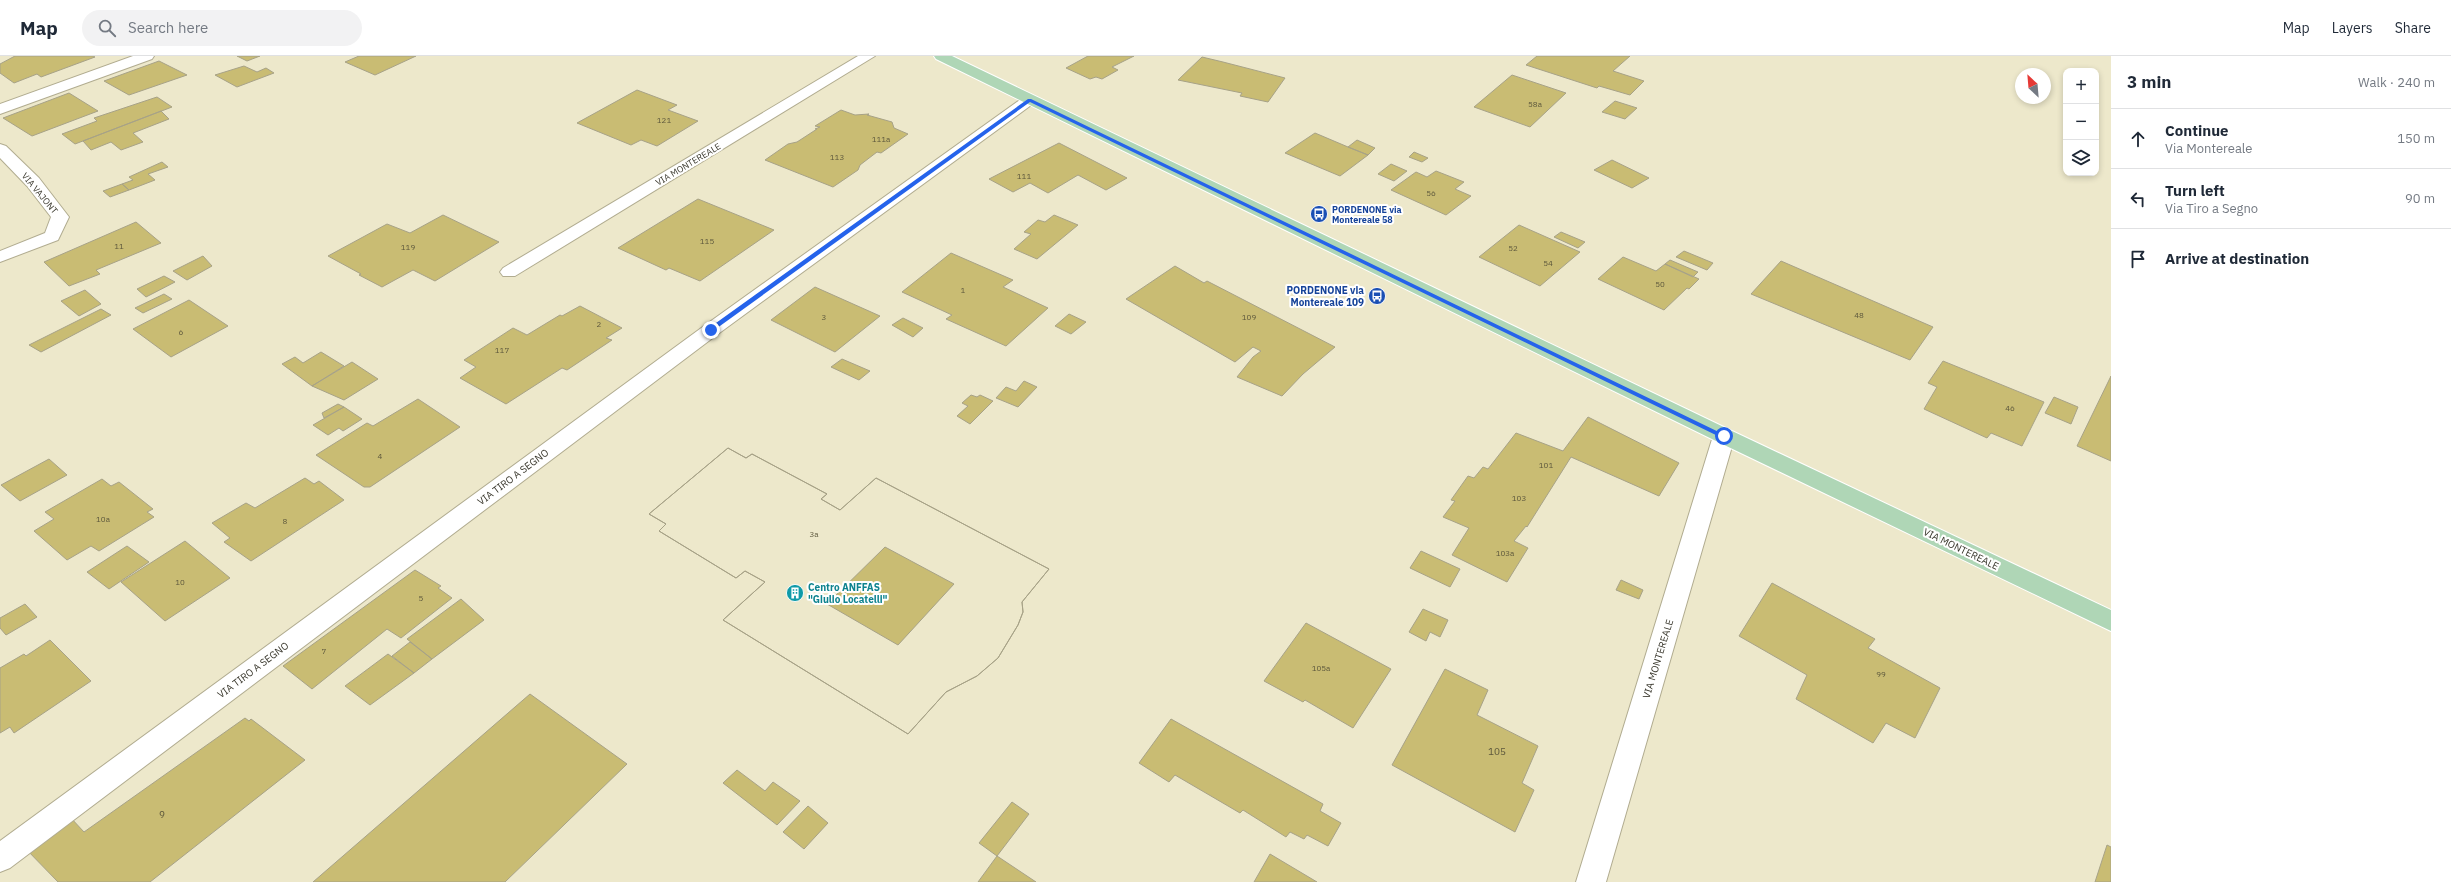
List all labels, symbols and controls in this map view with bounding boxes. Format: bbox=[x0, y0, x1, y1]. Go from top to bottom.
search box bbox=[82, 10, 362, 46]
text: Map bbox=[20, 16, 58, 40]
icon: search bbox=[96, 17, 118, 39]
text: Search here bbox=[128, 18, 208, 37]
text: Map bbox=[2283, 19, 2310, 37]
text: Layers bbox=[2332, 19, 2373, 37]
text: Share bbox=[2395, 19, 2431, 37]
north arrow bbox=[2015, 68, 2051, 104]
map controls bbox=[2063, 68, 2099, 176]
button: + bbox=[2063, 68, 2099, 104]
text: 3 min bbox=[2127, 71, 2171, 93]
text: Walk · 240 m bbox=[2358, 74, 2435, 91]
house number: 58a bbox=[1528, 99, 1543, 109]
button: − bbox=[2063, 104, 2099, 140]
house number: 121 bbox=[657, 115, 671, 125]
text: Continue bbox=[2165, 121, 2229, 140]
icon: ahead bbox=[2127, 128, 2149, 150]
text: 150 m bbox=[2397, 130, 2435, 147]
house number: 111a bbox=[872, 134, 891, 144]
street label: VIA MONTEREALE bbox=[653, 140, 723, 188]
button: layers bbox=[2063, 140, 2099, 176]
text: Via Montereale bbox=[2165, 140, 2253, 157]
house number: 113 bbox=[830, 152, 844, 162]
street label: VIA VAJONT bbox=[20, 170, 60, 216]
house number: 111 bbox=[1017, 171, 1031, 181]
text: Turn left bbox=[2165, 181, 2225, 200]
house number: 56 bbox=[1426, 188, 1436, 198]
icon: left bbox=[2127, 188, 2149, 210]
text: 90 m bbox=[2405, 190, 2435, 207]
text: Via Tiro a Segno bbox=[2165, 200, 2258, 217]
bus stop icon: PORDENONE via Montereale 58 bbox=[1309, 204, 1329, 224]
place label: PORDENONE via Montereale 58 bbox=[1332, 204, 1402, 225]
house number: 115 bbox=[700, 236, 714, 246]
house number: 11 bbox=[114, 241, 124, 251]
house number: 119 bbox=[401, 242, 415, 252]
house number: 52 bbox=[1508, 243, 1518, 253]
icon: arrive bbox=[2127, 248, 2149, 270]
text: Arrive at destination bbox=[2165, 249, 2309, 268]
house number: 54 bbox=[1543, 258, 1553, 268]
house number: 50 bbox=[1655, 279, 1665, 289]
place label: PORDENONE via Montereale 109 bbox=[1287, 284, 1364, 309]
house number: 1 bbox=[961, 285, 966, 295]
bus stop icon: PORDENONE via Montereale 109 bbox=[1367, 286, 1387, 306]
house number: 48 bbox=[1854, 310, 1864, 320]
house number: 3 bbox=[822, 312, 827, 322]
house number: 109 bbox=[1242, 312, 1256, 322]
house number: 2 bbox=[597, 319, 602, 329]
route end bbox=[702, 321, 720, 339]
house number: 6 bbox=[179, 327, 184, 337]
house number: 117 bbox=[495, 345, 509, 355]
house number: 46 bbox=[2005, 403, 2015, 413]
route start bbox=[1715, 427, 1733, 445]
street label: VIA TIRO A SEGNO bbox=[475, 446, 551, 508]
house number: 4 bbox=[378, 451, 383, 461]
house number: 101 bbox=[1539, 460, 1553, 470]
house number: 103 bbox=[1512, 493, 1526, 503]
house number: 10a bbox=[96, 514, 111, 524]
house number: 8 bbox=[283, 516, 288, 526]
street label: VIA MONTEREALE bbox=[1921, 525, 2001, 573]
house number: 3a bbox=[809, 529, 819, 539]
house number: 103a bbox=[1496, 548, 1515, 558]
house number: 10 bbox=[175, 577, 185, 587]
place label: Centro ANFFAS "Giulio Locatelli" bbox=[808, 581, 888, 606]
building icon: Centro ANFFAS "Giulio Locatelli" bbox=[785, 583, 805, 603]
house number: 5 bbox=[419, 593, 424, 603]
street label: VIA MONTEREALE bbox=[1640, 618, 1676, 700]
street label: VIA TIRO A SEGNO bbox=[215, 639, 291, 701]
house number: 7 bbox=[322, 646, 327, 656]
house number: 105a bbox=[1312, 663, 1331, 673]
house number: 99 bbox=[1876, 669, 1886, 679]
house number: 105 bbox=[1488, 745, 1506, 758]
house number: 9 bbox=[159, 808, 165, 821]

